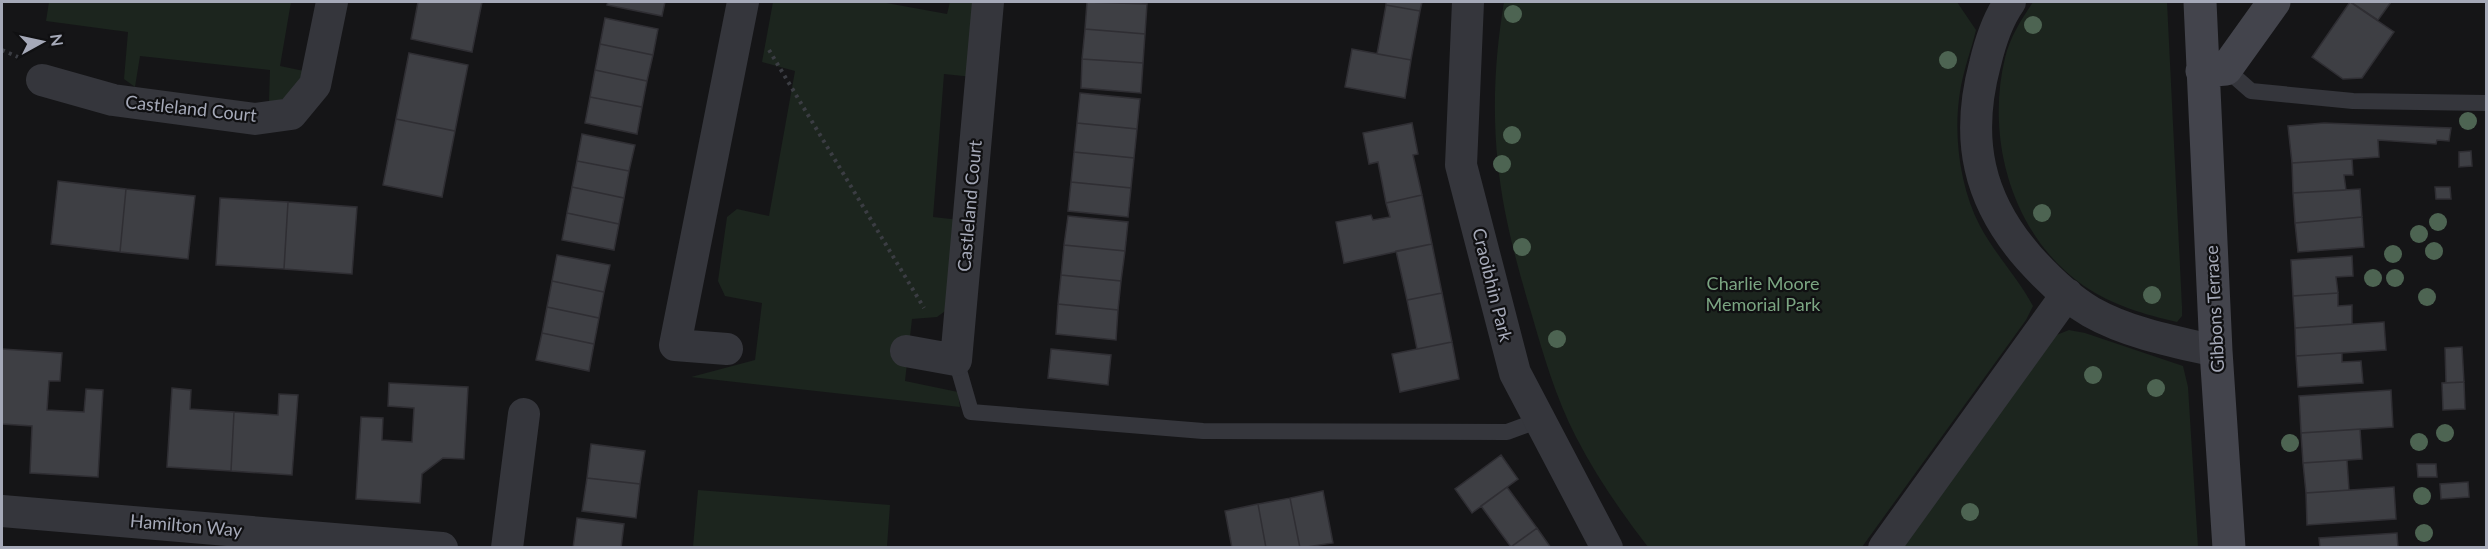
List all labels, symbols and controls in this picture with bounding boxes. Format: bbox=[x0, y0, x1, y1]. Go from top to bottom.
north arrow bbox=[12, 12, 72, 72]
text: N bbox=[47, 32, 68, 47]
street label: Castleland Court bbox=[124, 90, 258, 126]
street label: Castleland Court bbox=[952, 139, 986, 273]
street label: Craoibhin Park bbox=[1468, 226, 1518, 345]
street label: Gibbons Terrace bbox=[2200, 245, 2228, 373]
park label: Charlie Moore Memorial Park bbox=[1706, 272, 1821, 315]
street label: Hamilton Way bbox=[129, 509, 244, 541]

